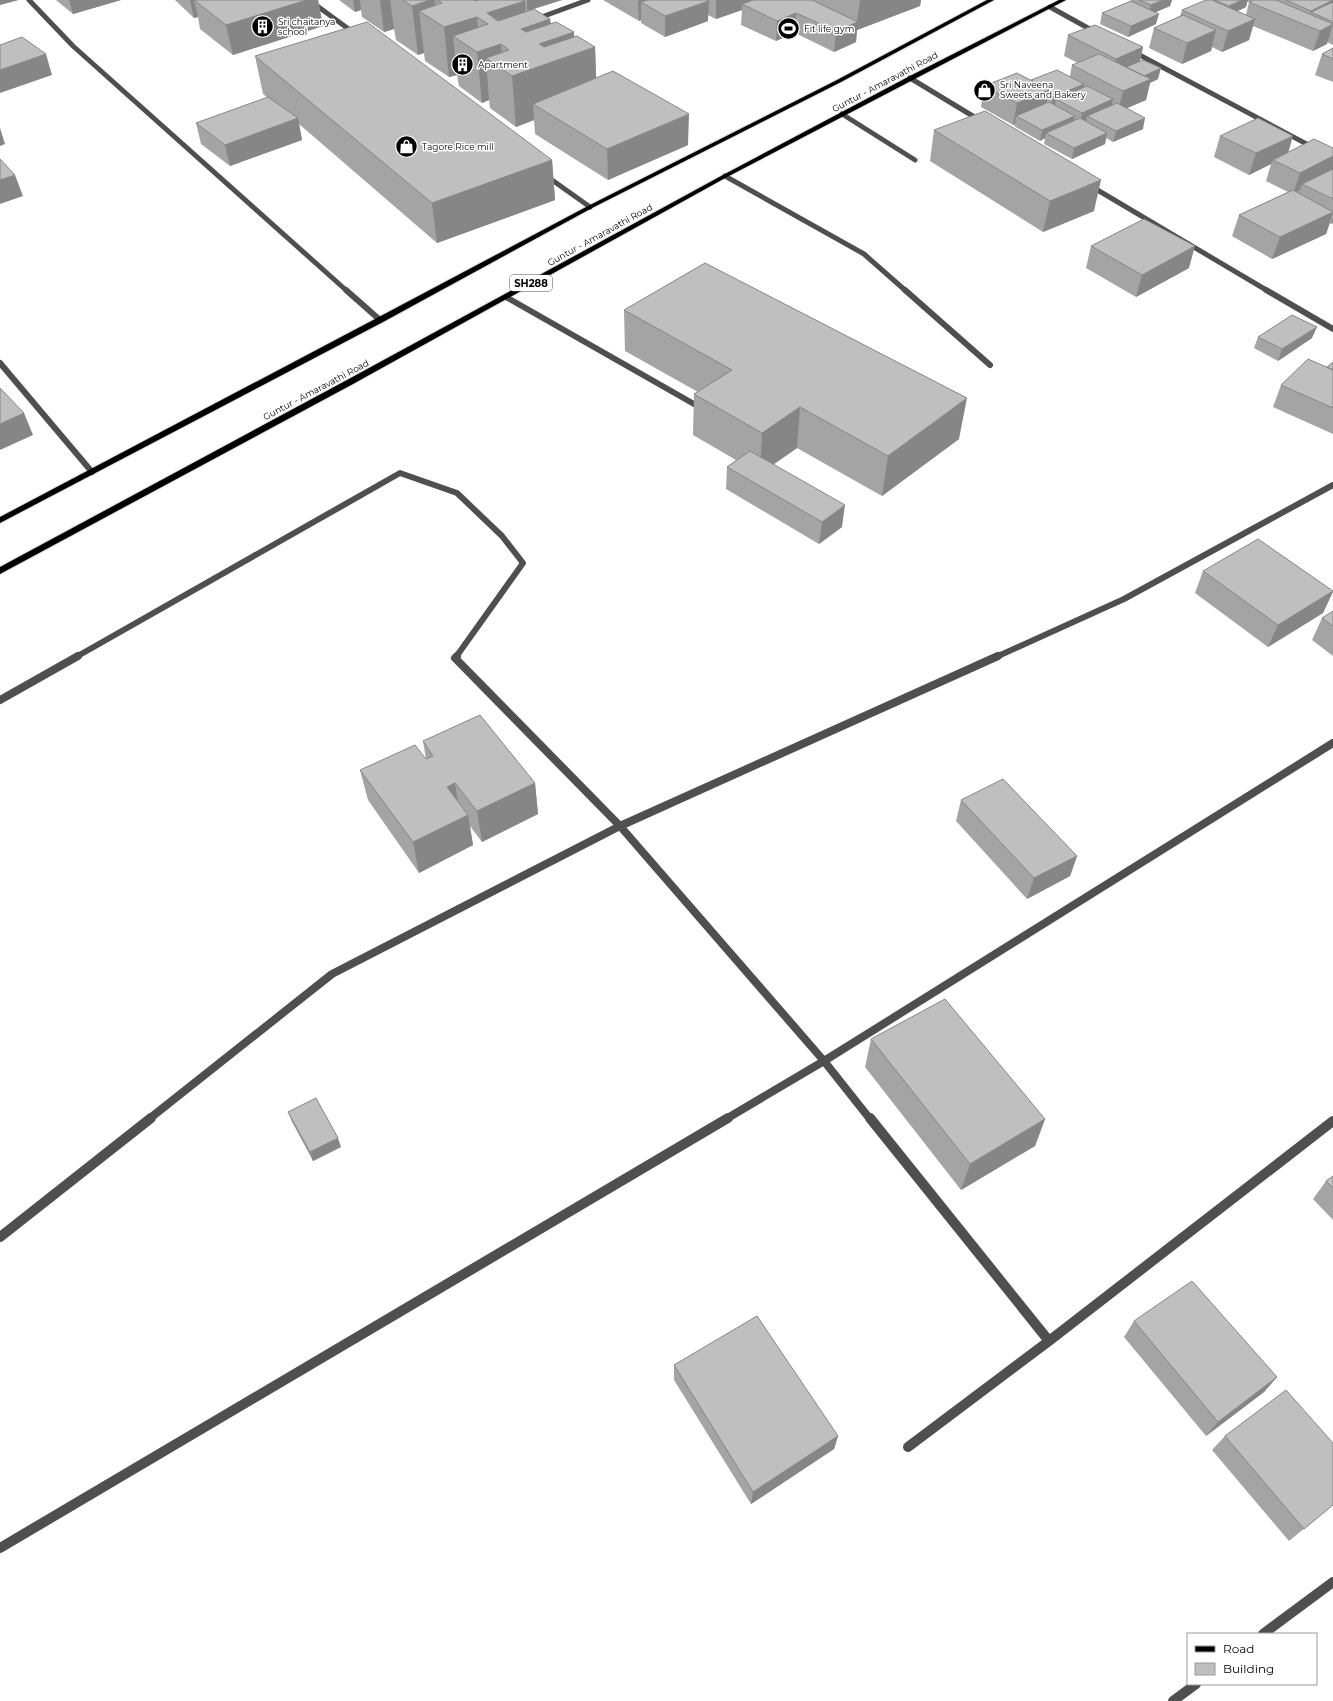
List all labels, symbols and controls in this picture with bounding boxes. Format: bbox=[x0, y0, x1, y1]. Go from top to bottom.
building icon: Sri chaitanya school bbox=[249, 14, 275, 40]
place label: Sri chaitanya school bbox=[278, 16, 335, 37]
sports icon: Fit life gym bbox=[776, 16, 802, 42]
place label: Fit life gym bbox=[804, 23, 854, 34]
street label: Guntur - Amaravathi Road bbox=[830, 49, 940, 114]
building icon: Apartment bbox=[449, 52, 475, 78]
place label: Apartment bbox=[478, 59, 528, 70]
shop icon: Sri Naveena Sweets and Bakery bbox=[972, 77, 998, 103]
place label: Sri Naveena Sweets and Bakery bbox=[1000, 79, 1086, 100]
shop icon: Tagore Rice mill bbox=[393, 134, 419, 160]
place label: Tagore Rice mill bbox=[422, 141, 494, 152]
street label: Guntur - Amaravathi Road bbox=[545, 201, 654, 268]
road number: SH288 bbox=[510, 275, 552, 291]
street label: Guntur - Amaravathi Road bbox=[261, 357, 371, 422]
legend bbox=[1187, 1633, 1317, 1685]
text: Road bbox=[1223, 1641, 1254, 1656]
text: Building bbox=[1223, 1661, 1274, 1676]

